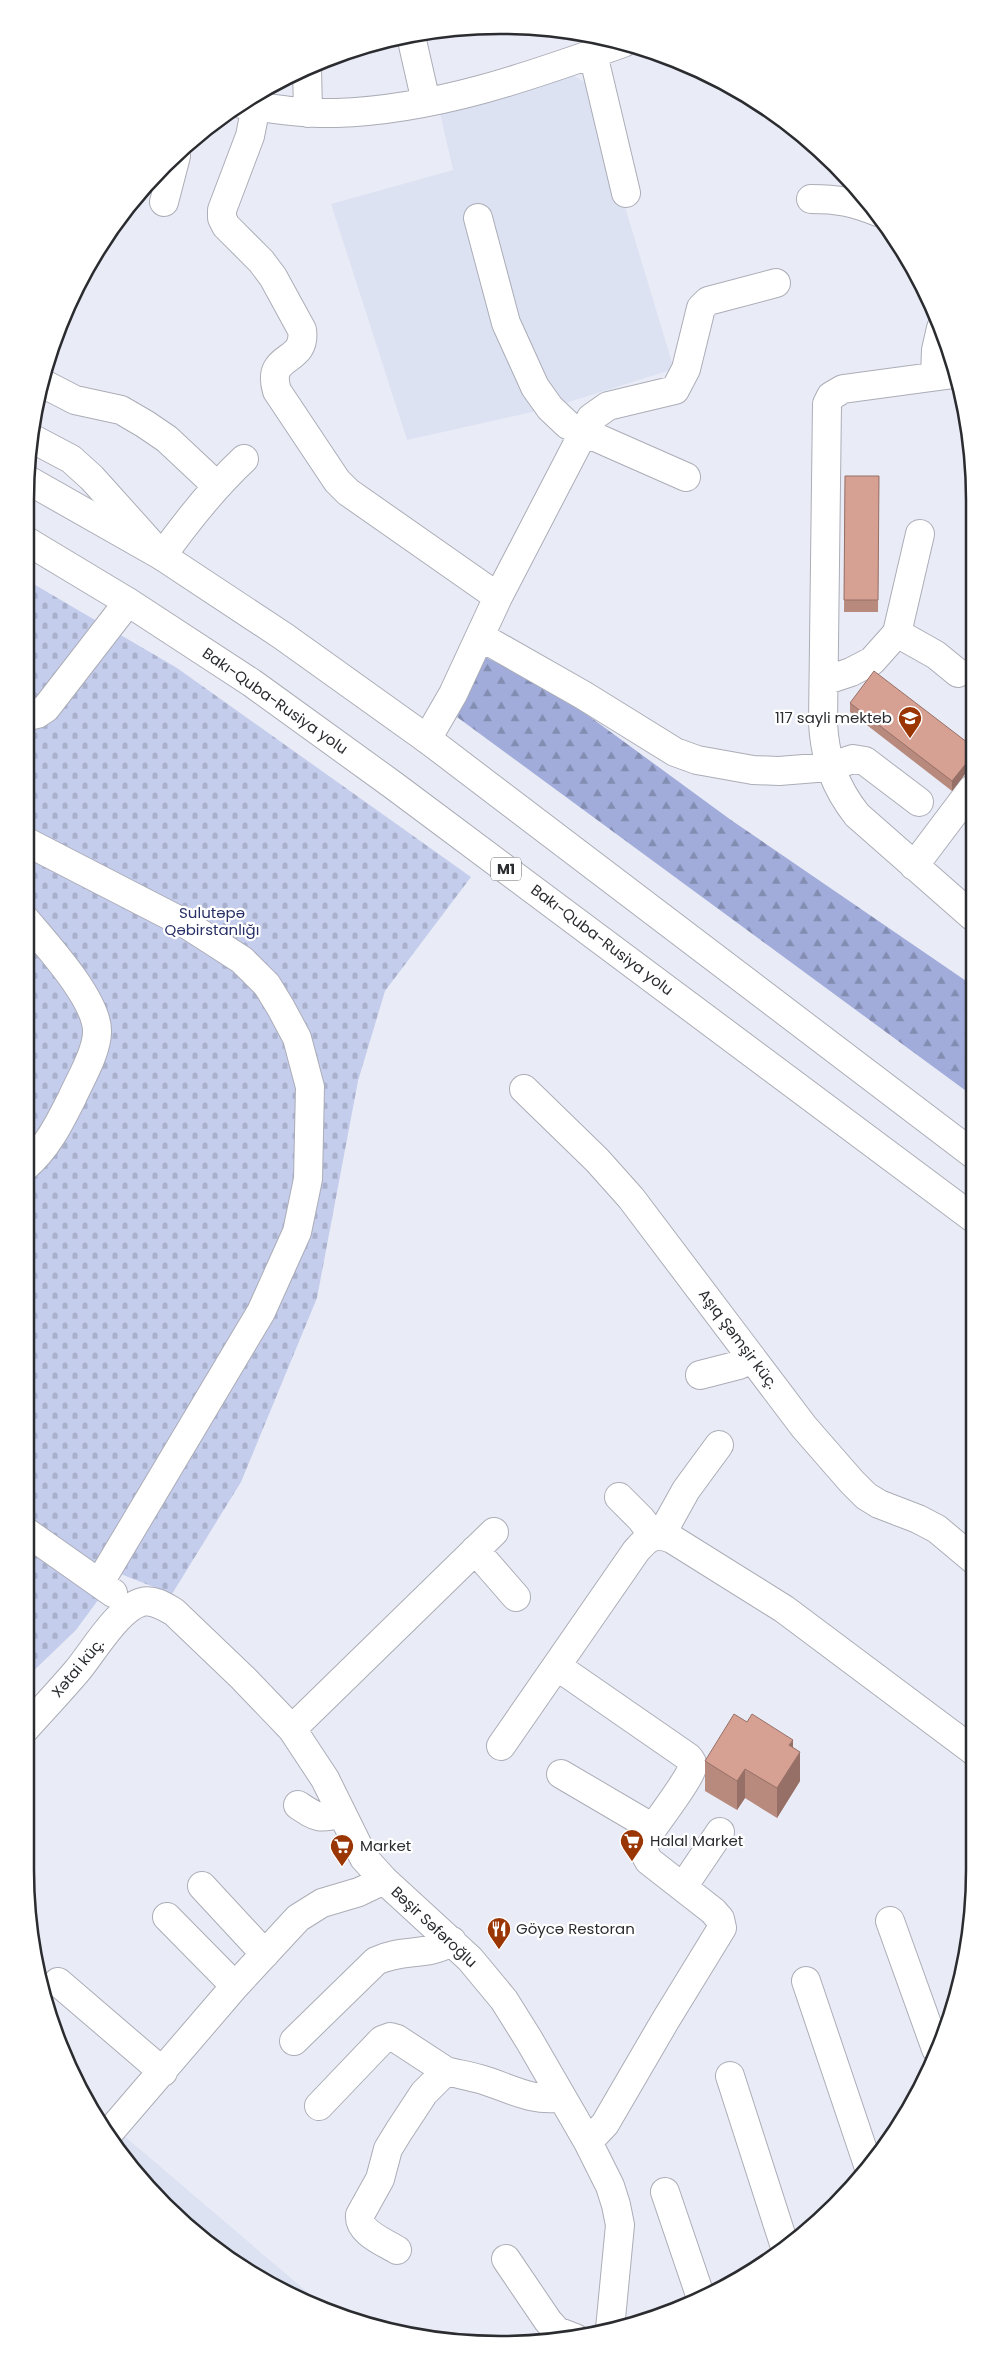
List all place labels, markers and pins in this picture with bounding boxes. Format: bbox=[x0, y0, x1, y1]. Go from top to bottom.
school or university icon: 117 sayli mekteb bbox=[897, 705, 923, 739]
place label: 117 sayli mekteb bbox=[775, 707, 892, 728]
supermarket icon: Halal Market bbox=[619, 1828, 645, 1862]
place label: Halal Market bbox=[650, 1830, 743, 1851]
supermarket icon: Market bbox=[329, 1833, 355, 1867]
place label: Market bbox=[360, 1835, 411, 1856]
restaurant icon: Göycə Restoran bbox=[486, 1916, 512, 1950]
place label: Göycə Restoran bbox=[516, 1918, 635, 1939]

